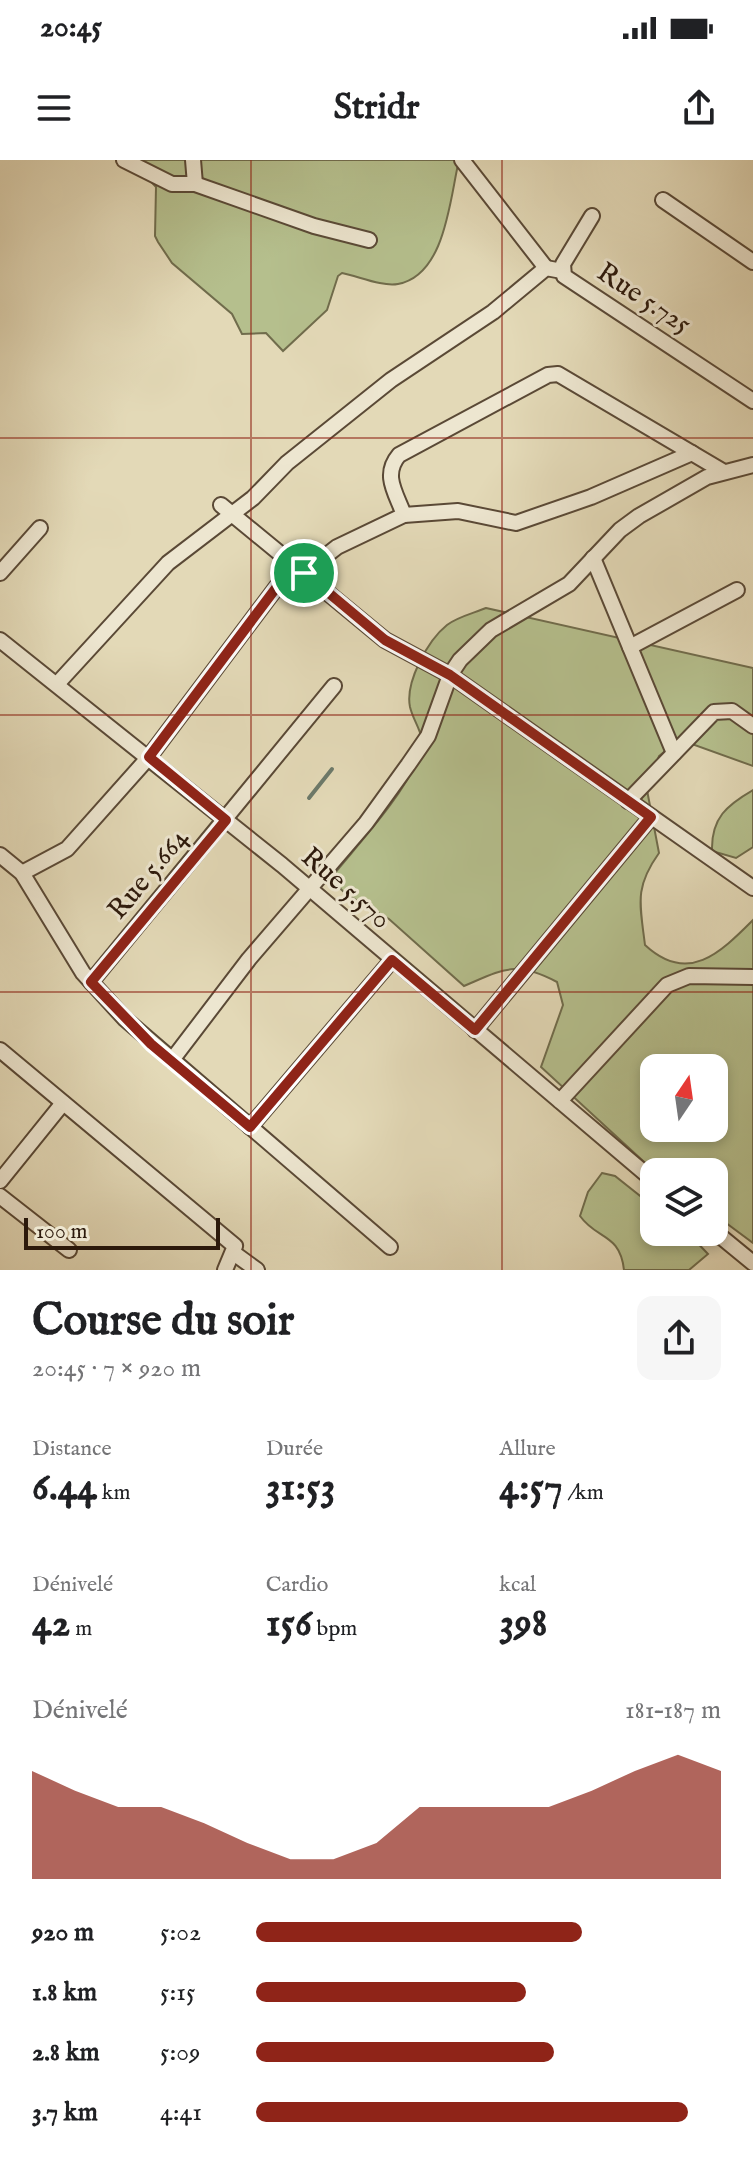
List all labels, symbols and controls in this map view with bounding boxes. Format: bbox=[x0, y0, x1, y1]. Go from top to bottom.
text: 20:45 bbox=[40, 9, 102, 47]
text: Stridr bbox=[334, 85, 419, 131]
icon: menu bbox=[32, 86, 76, 130]
icon: share bbox=[677, 86, 721, 130]
street label: Rue 5.725 bbox=[590, 256, 697, 343]
pin bbox=[270, 539, 338, 607]
icon: arrive bbox=[282, 551, 326, 595]
street label: Rue 5.664 bbox=[101, 822, 197, 927]
street label: Rue 5.570 bbox=[293, 840, 398, 937]
north arrow bbox=[640, 1054, 728, 1142]
map controls bbox=[640, 1054, 728, 1246]
button: layers bbox=[640, 1158, 728, 1246]
scale bar bbox=[24, 1214, 220, 1250]
text: 100 m bbox=[36, 1218, 88, 1246]
text: Course du soir bbox=[32, 1294, 294, 1350]
button: share bbox=[637, 1296, 721, 1380]
text: 20:45 · 7 × 920 m bbox=[32, 1352, 201, 1385]
text: Distance bbox=[32, 1435, 112, 1463]
text: Durée bbox=[266, 1435, 323, 1463]
text: Allure bbox=[499, 1435, 556, 1463]
text: 6.44 bbox=[32, 1463, 97, 1514]
text: 31:53 bbox=[266, 1463, 335, 1514]
text: 4:57 bbox=[499, 1463, 563, 1514]
text: km bbox=[97, 1479, 131, 1507]
text: /km bbox=[563, 1479, 604, 1507]
text: Dénivelé bbox=[32, 1571, 113, 1599]
text: Cardio bbox=[266, 1571, 328, 1599]
text: kcal bbox=[499, 1571, 536, 1599]
text: 42 bbox=[32, 1599, 70, 1650]
text: 156 bbox=[266, 1599, 312, 1650]
text: 398 bbox=[499, 1599, 547, 1650]
text: m bbox=[70, 1615, 92, 1643]
text: bpm bbox=[312, 1615, 357, 1643]
text: Dénivelé bbox=[32, 1694, 128, 1727]
text: 181–187 m bbox=[625, 1694, 721, 1727]
text: 920 m bbox=[32, 1916, 94, 1949]
text: 5:02 bbox=[160, 1916, 201, 1949]
text: 1.8 km bbox=[32, 1976, 97, 2009]
text: 5:15 bbox=[160, 1976, 195, 2009]
text: 2.8 km bbox=[32, 2036, 100, 2069]
text: 5:09 bbox=[160, 2036, 200, 2069]
text: 3.7 km bbox=[32, 2096, 98, 2129]
text: 4:41 bbox=[160, 2096, 202, 2129]

